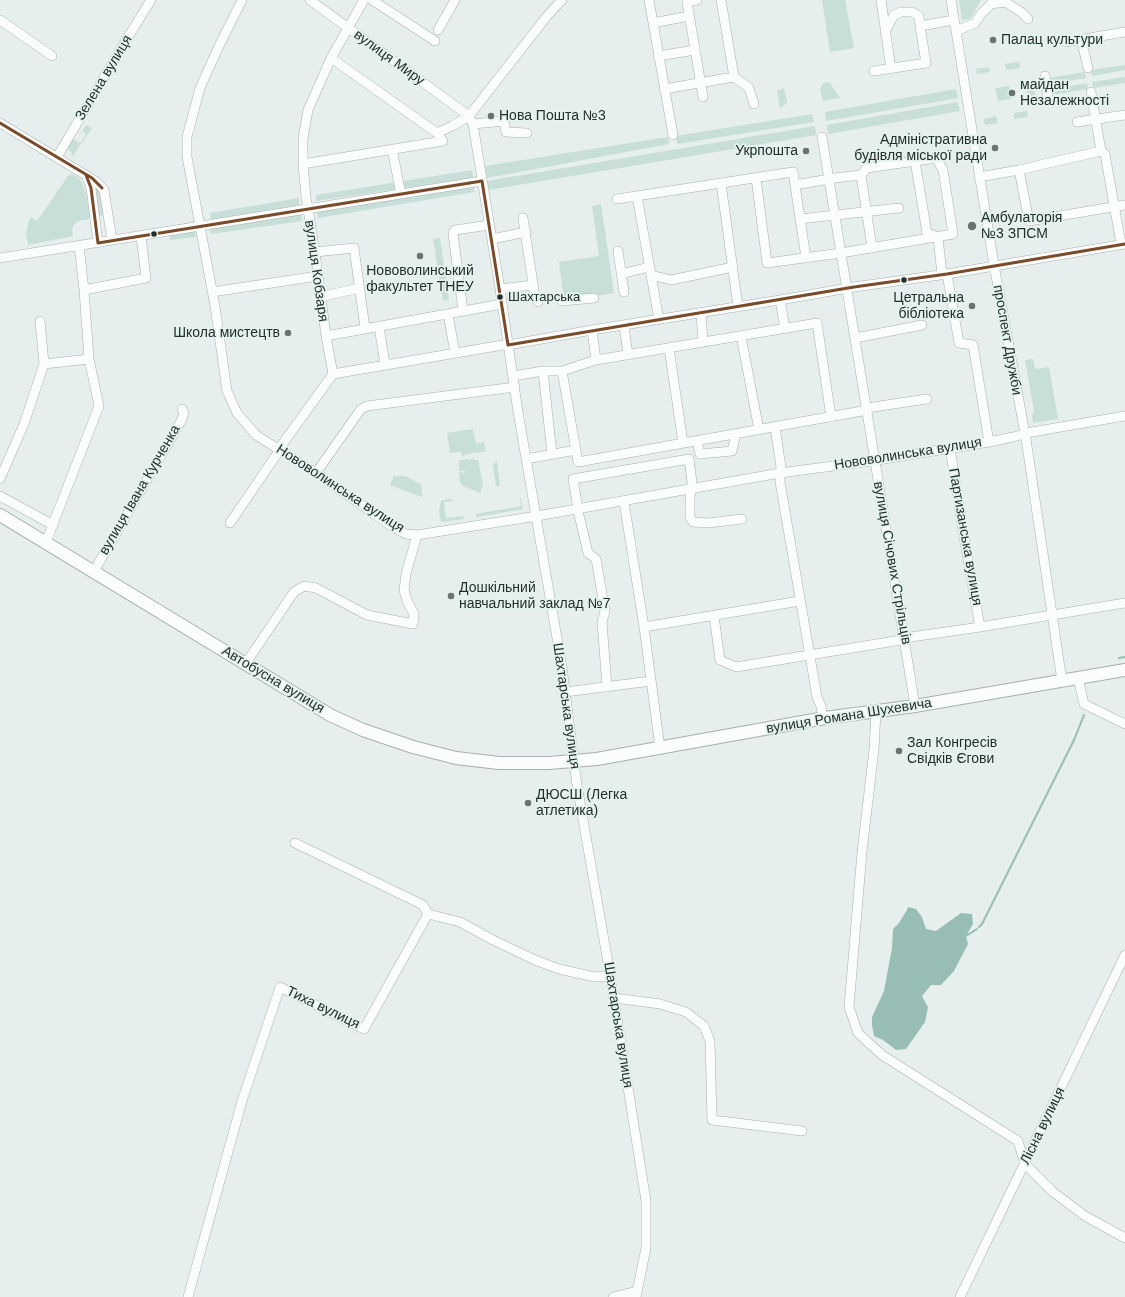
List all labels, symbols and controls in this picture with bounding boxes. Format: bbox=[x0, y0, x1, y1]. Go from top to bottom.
street label: вулиця Миру bbox=[350, 27, 428, 89]
street label: Зелена вулиця bbox=[72, 32, 136, 124]
place label: Палац культури bbox=[1001, 32, 1103, 48]
marker: Палац культури bbox=[988, 35, 998, 45]
place label: майдан Незалежності bbox=[1020, 77, 1109, 110]
marker: майдан Незалежності bbox=[1007, 88, 1017, 98]
place label: Нова Пошта №3 bbox=[499, 108, 606, 124]
marker: Нова Пошта №3 bbox=[486, 111, 496, 121]
place label: Адміністративна будівля міської ради bbox=[854, 132, 987, 164]
place label: Укрпошта bbox=[735, 143, 798, 159]
marker: Адміністративна будівля міської ради bbox=[990, 143, 1000, 153]
marker: Укрпошта bbox=[801, 146, 811, 156]
place label: Амбулаторія №3 ЗПСМ bbox=[981, 210, 1062, 242]
street label: вулиця Кобзаря bbox=[301, 219, 331, 323]
marker: Амбулаторія №3 ЗПСМ bbox=[966, 220, 978, 232]
unlabelled marker bbox=[149, 229, 159, 239]
marker: Нововолинський факультет ТНЕУ bbox=[415, 251, 425, 261]
place label: Нововолинський факультет ТНЕУ bbox=[366, 263, 474, 296]
unlabelled marker bbox=[899, 275, 909, 285]
street label: проспект Дружби bbox=[989, 284, 1025, 396]
place label: Шахтарська bbox=[508, 289, 580, 305]
place label: Цетральна бібліотека bbox=[893, 290, 964, 322]
marker: Шахтарська bbox=[495, 292, 505, 302]
marker: Цетральна бібліотека bbox=[967, 301, 977, 311]
place label: Школа мистецтв bbox=[173, 325, 280, 341]
marker: Школа мистецтв bbox=[283, 328, 293, 338]
street label: вулиця Івана Курченка bbox=[96, 422, 184, 558]
street label: Нововолинська вулиця bbox=[833, 434, 983, 474]
street label: Нововолинська вулиця bbox=[273, 441, 407, 537]
street label: Партизанська вулиця bbox=[945, 467, 985, 607]
street label: вулиця Січових Стрільців bbox=[869, 480, 915, 646]
place label: Дошкільний навчальний заклад №7 bbox=[459, 580, 610, 612]
marker: Дошкільний навчальний заклад №7 bbox=[446, 591, 456, 601]
street label: Шахтарська вулиця bbox=[549, 642, 583, 770]
street label: Автобусна вулиця bbox=[219, 643, 327, 717]
street label: вулиця Романа Шухевича bbox=[765, 695, 933, 737]
place label: Зал Конгресів Свідків Єгови bbox=[907, 735, 997, 768]
marker: Зал Конгресів Свідків Єгови bbox=[894, 746, 904, 756]
place label: ДЮСШ (Легка атлетика) bbox=[536, 787, 627, 820]
marker: ДЮСШ (Легка атлетика) bbox=[523, 798, 533, 808]
street label: Шахтарська вулиця bbox=[600, 961, 636, 1089]
street label: Тиха вулиця bbox=[284, 983, 362, 1033]
street label: Лісна вулиця bbox=[1017, 1085, 1069, 1167]

